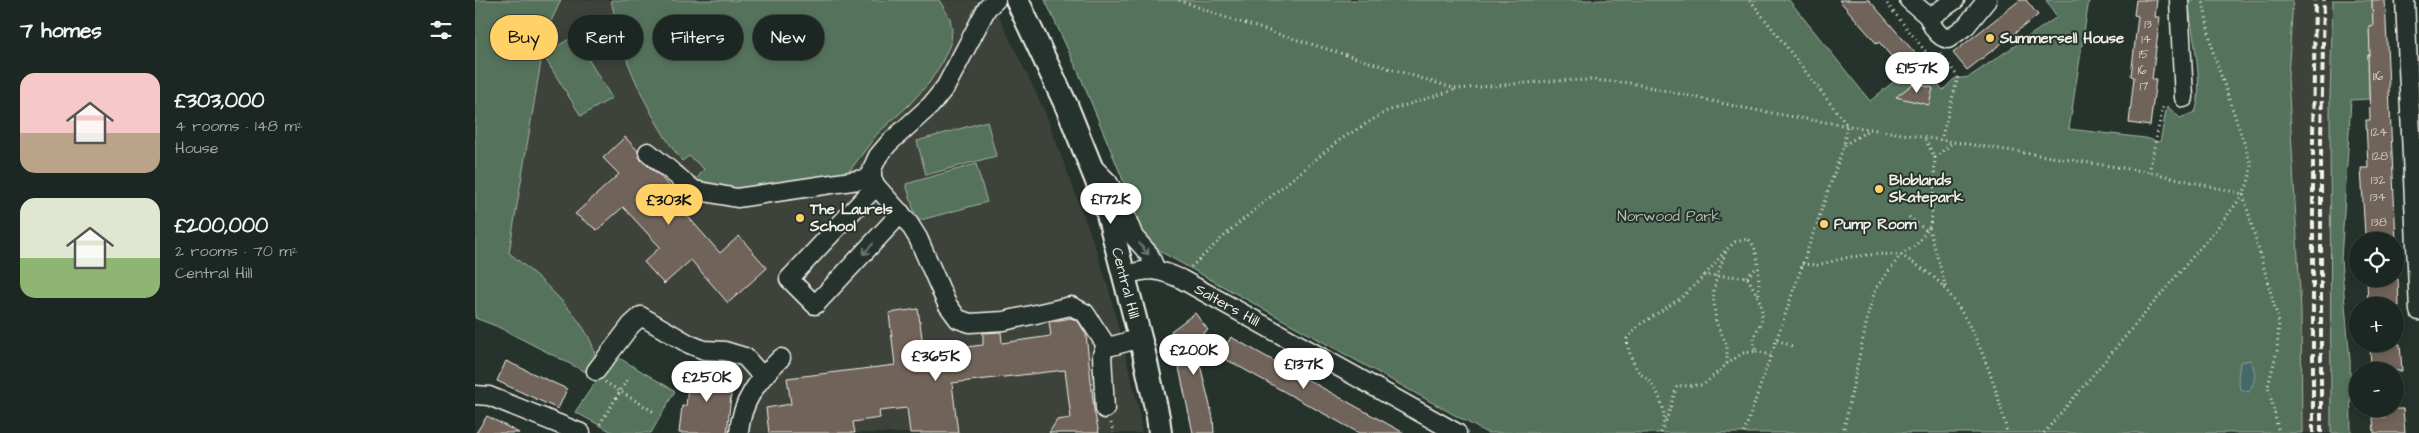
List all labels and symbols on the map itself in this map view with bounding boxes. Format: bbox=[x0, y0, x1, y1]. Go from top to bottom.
house number: 13 bbox=[2144, 16, 2152, 33]
place label: Summersell House bbox=[1999, 28, 2124, 49]
house number: 14 bbox=[2141, 31, 2151, 48]
marker: Summersell House bbox=[1984, 32, 1996, 44]
house number: 15 bbox=[2139, 46, 2150, 63]
pin: £157K bbox=[1882, 52, 1952, 94]
house number: 16 bbox=[2137, 62, 2147, 79]
house number: 116 bbox=[2373, 68, 2384, 85]
house number: 17 bbox=[2140, 78, 2149, 95]
house number: 124 bbox=[2371, 124, 2387, 141]
house number: 128 bbox=[2372, 148, 2388, 165]
place label: Bloblands Skatepark bbox=[1888, 170, 1964, 208]
house number: 132 bbox=[2371, 172, 2385, 189]
pin: £172K bbox=[1076, 182, 1146, 225]
marker: Bloblands Skatepark bbox=[1873, 183, 1885, 195]
pin: £303K bbox=[634, 184, 704, 226]
house number: 134 bbox=[2370, 189, 2386, 206]
place label: The Laurels School bbox=[809, 199, 893, 237]
park label: Norwood Park bbox=[1617, 206, 1721, 227]
marker: The Laurels School bbox=[794, 212, 806, 224]
place label: Pump Room bbox=[1834, 214, 1917, 235]
house number: 138 bbox=[2371, 214, 2387, 231]
marker: Pump Room bbox=[1818, 218, 1830, 230]
one-way arrow bbox=[862, 242, 874, 255]
one-way arrow bbox=[1139, 243, 1150, 256]
street label: Central Hill bbox=[1106, 245, 1145, 321]
street label: Salters Hill bbox=[1191, 279, 1263, 332]
pin: £200K bbox=[1159, 334, 1229, 376]
pin: £365K bbox=[901, 340, 971, 382]
pin: £137K bbox=[1269, 348, 1339, 390]
pin: £250K bbox=[672, 360, 742, 403]

